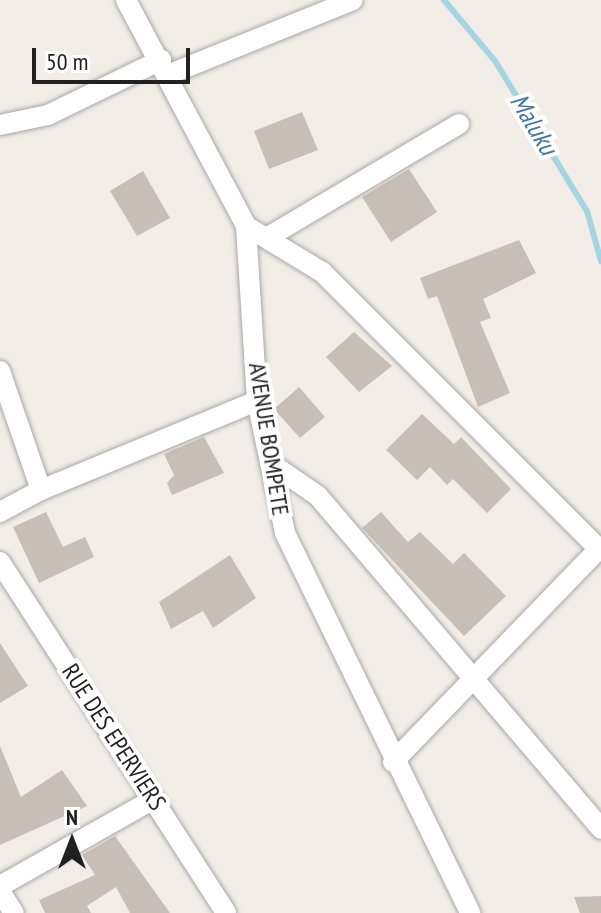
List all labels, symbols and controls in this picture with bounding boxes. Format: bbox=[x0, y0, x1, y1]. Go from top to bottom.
scale bar bbox=[36, 32, 194, 82]
text: 50 m bbox=[46, 46, 88, 77]
water label: Maluku bbox=[504, 88, 564, 160]
street label: AVENUE BOMPETE bbox=[243, 360, 295, 518]
street label: RUE DES EPERVIERS bbox=[56, 659, 172, 815]
north arrow bbox=[32, 801, 112, 881]
text: N bbox=[66, 803, 78, 831]

